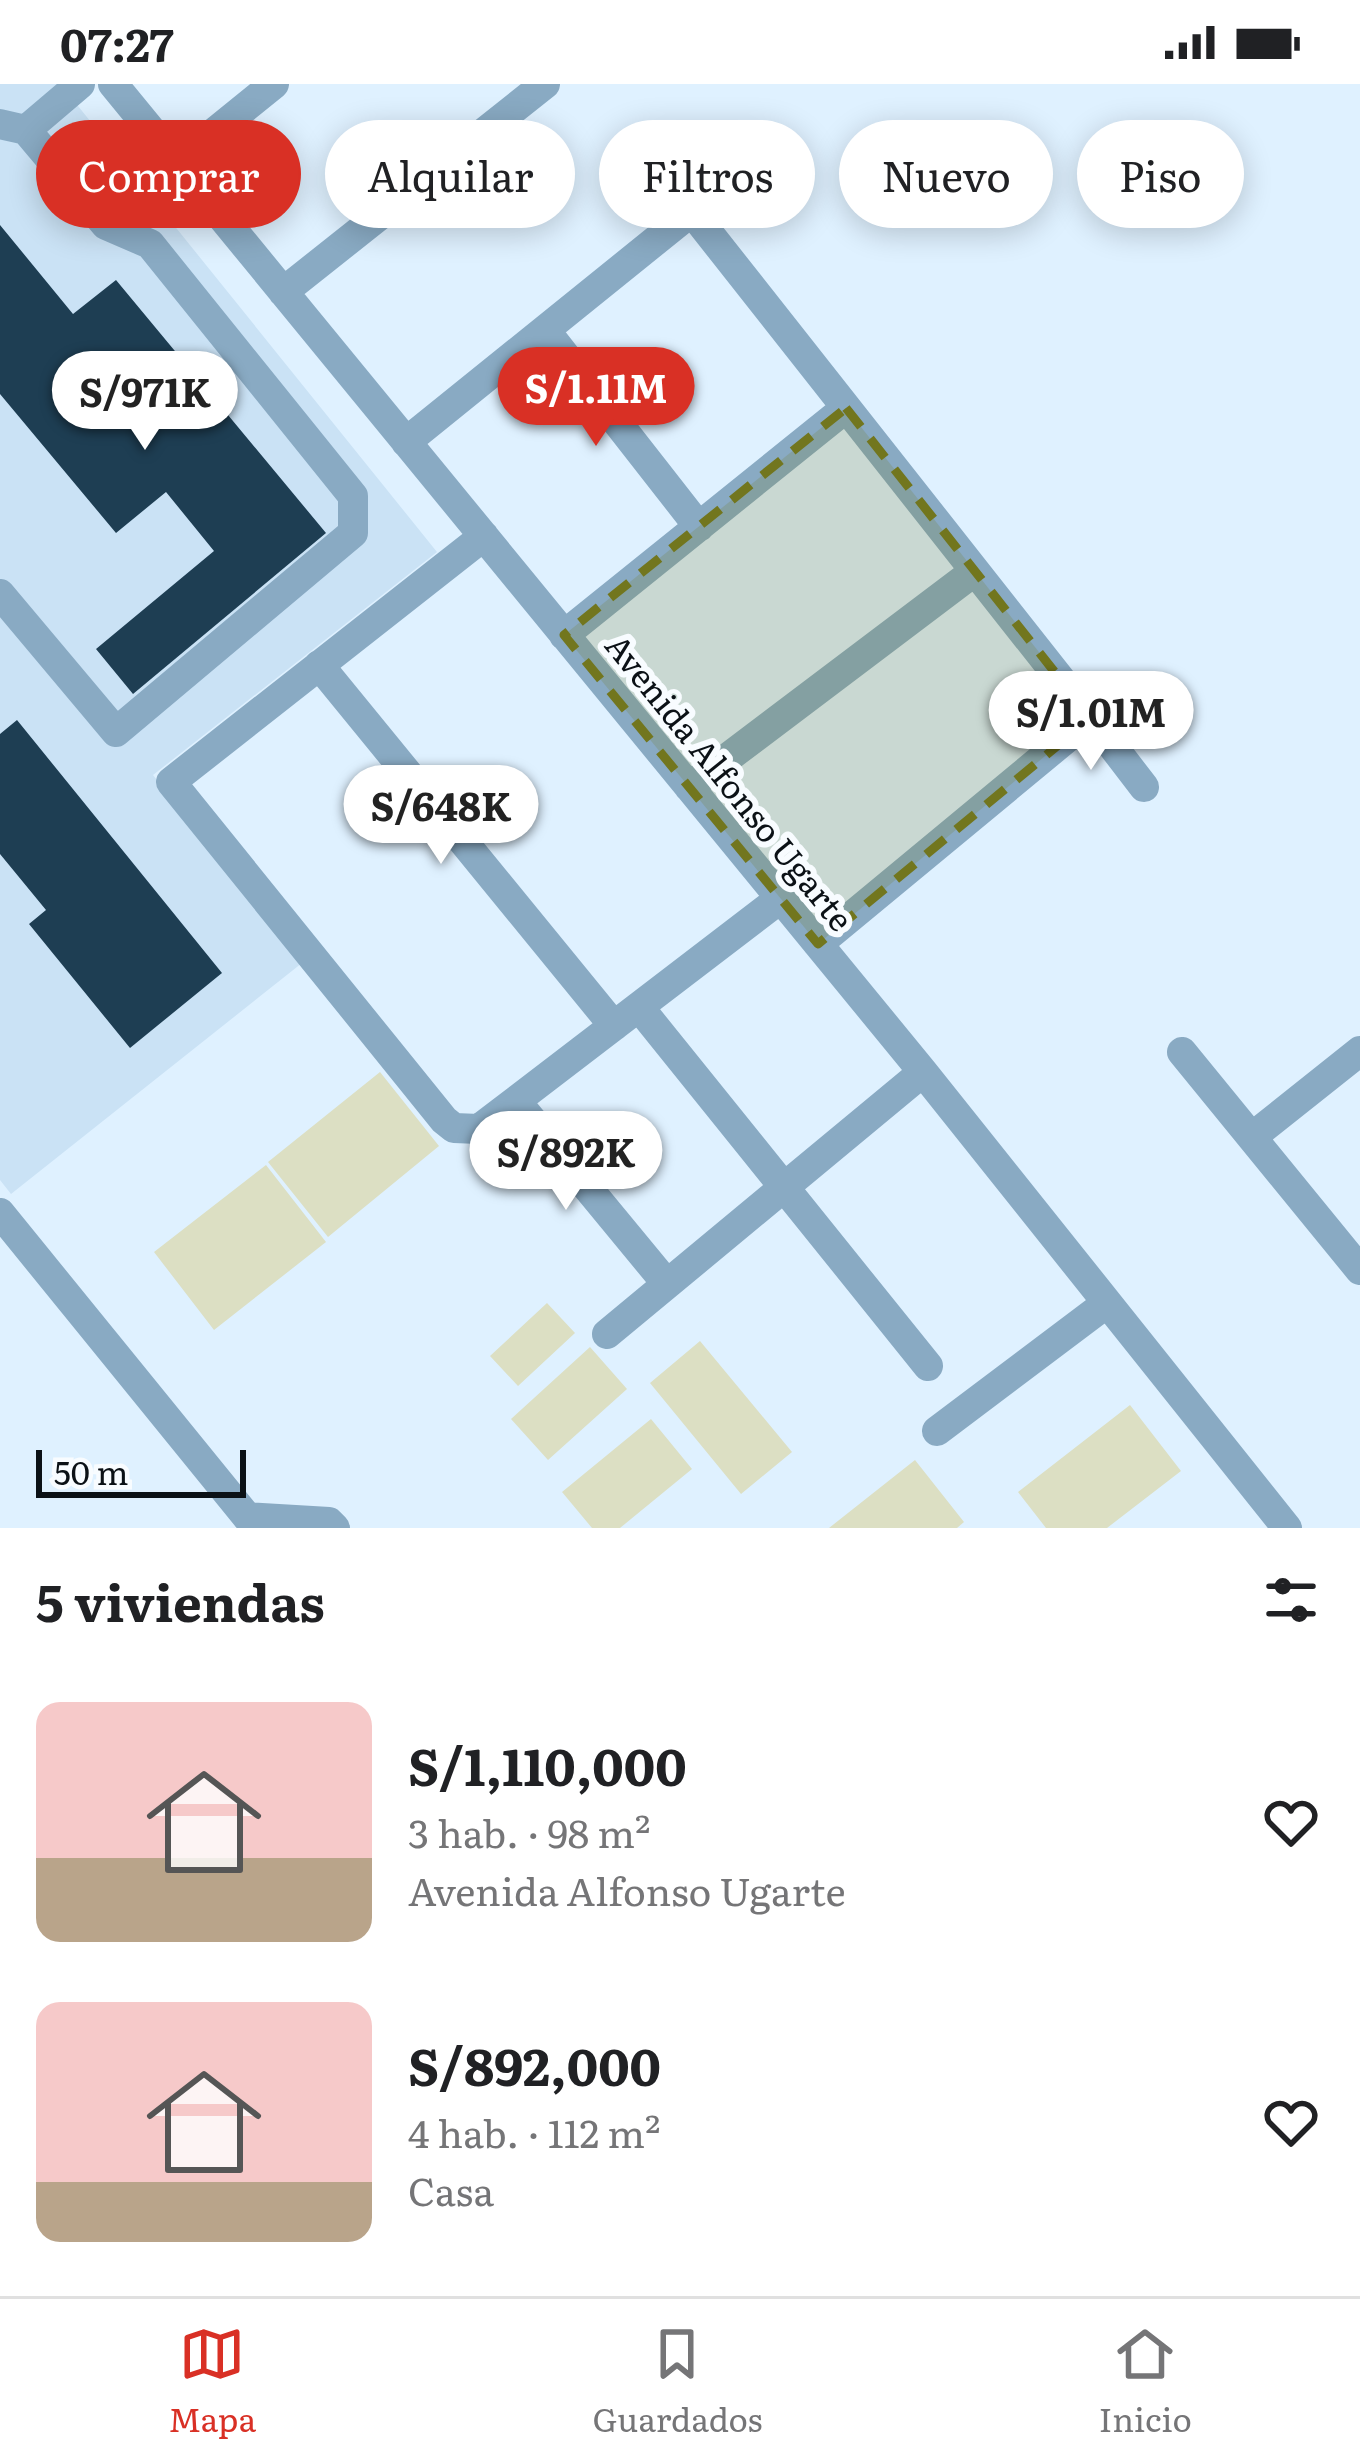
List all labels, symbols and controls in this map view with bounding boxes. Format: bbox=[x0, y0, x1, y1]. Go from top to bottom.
text: 07:27 bbox=[60, 9, 174, 76]
chip: Comprar bbox=[36, 120, 301, 228]
chip: Alquilar bbox=[325, 120, 575, 228]
chip: Filtros bbox=[599, 120, 815, 228]
chip: Nuevo bbox=[839, 120, 1053, 228]
chip: Piso bbox=[1077, 120, 1244, 228]
pin: S/1.11M bbox=[485, 347, 707, 449]
pin: S/971K bbox=[47, 351, 243, 453]
text: S/1.11M bbox=[525, 357, 667, 415]
text: S/971K bbox=[79, 361, 211, 419]
street label: Avenida Alfonso Ugarte bbox=[595, 622, 867, 940]
pin: S/1.01M bbox=[980, 671, 1202, 773]
text: S/1.01M bbox=[1016, 681, 1166, 739]
pin: S/648K bbox=[343, 765, 539, 867]
text: S/648K bbox=[371, 775, 511, 833]
pin: S/892K bbox=[468, 1111, 664, 1213]
text: S/892K bbox=[496, 1121, 636, 1179]
scale bar bbox=[36, 1444, 246, 1497]
text: 50 m bbox=[54, 1446, 128, 1495]
text: 5 viviendas bbox=[36, 1562, 325, 1638]
icon: filters bbox=[1258, 1567, 1324, 1633]
text: S/1,110,000 bbox=[408, 1726, 687, 1802]
icon: home bbox=[132, 1750, 276, 1894]
icon: heart bbox=[1258, 1789, 1324, 1855]
text: 3 hab. · 98 m² bbox=[408, 1802, 650, 1860]
text: Avenida Alfonso Ugarte bbox=[408, 1860, 846, 1918]
text: S/892,000 bbox=[408, 2026, 661, 2102]
icon: home bbox=[132, 2050, 276, 2194]
icon: heart bbox=[1258, 2089, 1324, 2155]
text: 4 hab. · 112 m² bbox=[408, 2102, 660, 2160]
text: Casa bbox=[408, 2160, 494, 2218]
tab: Mapa bbox=[168, 2321, 256, 2442]
tab: Guardados bbox=[593, 2321, 762, 2442]
tab: Inicio bbox=[1099, 2321, 1192, 2442]

